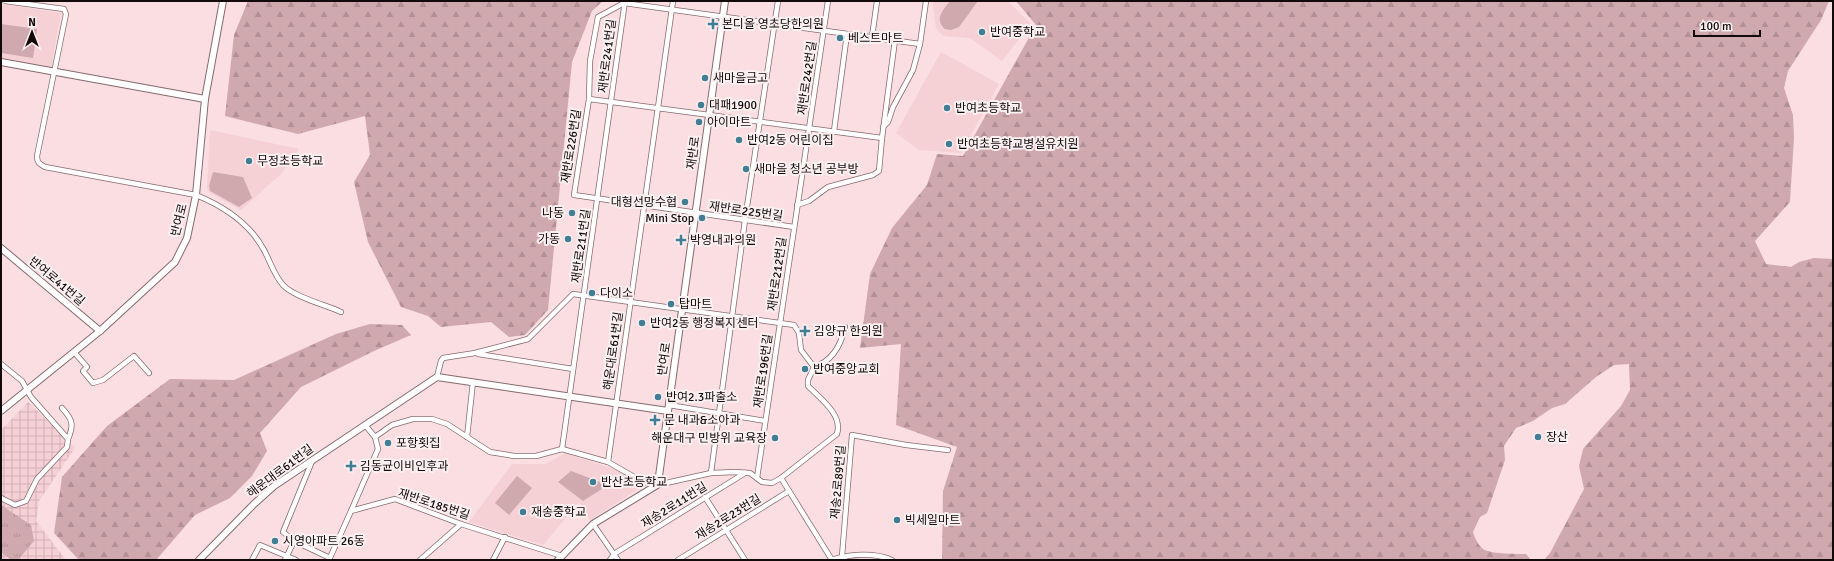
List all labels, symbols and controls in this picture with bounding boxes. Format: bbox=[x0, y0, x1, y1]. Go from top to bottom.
north arrow bbox=[12, 12, 52, 52]
scale bar bbox=[1694, 12, 1760, 38]
text: N bbox=[28, 16, 36, 29]
place label: 본디올 영초당한의원 bbox=[722, 17, 824, 32]
street label: 재반로241번길 bbox=[596, 18, 619, 94]
marker: 본디올 영초당한의원 bbox=[707, 18, 719, 30]
text: 100 m bbox=[1700, 19, 1732, 34]
place label: 반여중학교 bbox=[990, 25, 1045, 40]
marker: 반여중학교 bbox=[977, 27, 987, 37]
place label: 베스트마트 bbox=[848, 31, 903, 46]
marker: 베스트마트 bbox=[835, 33, 845, 43]
street label: 재반로242번길 bbox=[795, 40, 820, 116]
place label: 새마을금고 bbox=[713, 71, 768, 86]
marker: 새마을금고 bbox=[700, 73, 710, 83]
place label: 대패1900 bbox=[709, 98, 757, 113]
marker: 대패1900 bbox=[696, 100, 706, 110]
place label: 반여초등학교 bbox=[955, 101, 1021, 116]
marker: 반여초등학교 bbox=[942, 103, 952, 113]
street label: 재반로226번길 bbox=[558, 108, 585, 184]
place label: 아이마트 bbox=[707, 115, 751, 130]
marker: 아이마트 bbox=[694, 117, 704, 127]
place label: 반여2동 어린이집 bbox=[747, 133, 833, 148]
marker: 반여2동 어린이집 bbox=[734, 135, 744, 145]
street label: 재반로 bbox=[684, 136, 703, 171]
place label: 반여초등학교병설유치원 bbox=[957, 137, 1078, 152]
marker: 반여초등학교병설유치원 bbox=[944, 139, 954, 149]
place label: 무정초등학교 bbox=[257, 154, 323, 169]
marker: 무정초등학교 bbox=[244, 156, 254, 166]
place label: 새마을 청소년 공부방 bbox=[754, 162, 859, 177]
marker: 새마을 청소년 공부방 bbox=[741, 164, 751, 174]
place label: 대형선망수협 bbox=[611, 195, 677, 210]
marker: 대형선망수협 bbox=[680, 197, 690, 207]
street label: 재반로225번길 bbox=[708, 199, 784, 224]
street label: 반여로 bbox=[168, 202, 191, 238]
place label: 나동 bbox=[542, 206, 564, 221]
marker: 나동 bbox=[567, 208, 577, 218]
street label: 재반로211번길 bbox=[569, 208, 594, 284]
place label: Mini Stop bbox=[645, 211, 694, 226]
marker: Mini Stop bbox=[697, 213, 707, 223]
place label: 가동 bbox=[538, 232, 560, 247]
place label: 박영내과의원 bbox=[690, 233, 756, 248]
marker: 가동 bbox=[563, 234, 573, 244]
marker: 박영내과의원 bbox=[675, 234, 687, 246]
street label: 재반로212번길 bbox=[765, 236, 790, 312]
street label: 반여로41번길 bbox=[26, 254, 88, 309]
place label: 다이소 bbox=[600, 286, 633, 301]
marker: 다이소 bbox=[587, 288, 597, 298]
place label: 탑마트 bbox=[679, 297, 712, 312]
marker: 탑마트 bbox=[666, 299, 676, 309]
street label: 해운대로61번길 bbox=[601, 311, 626, 391]
place label: 반여2동 행정복지센터 bbox=[650, 316, 758, 331]
marker: 반여2동 행정복지센터 bbox=[637, 318, 647, 328]
place label: 김양규 한의원 bbox=[814, 324, 883, 339]
marker: 김양규 한의원 bbox=[799, 325, 811, 337]
street label: 재반로196번길 bbox=[751, 333, 776, 409]
street label: 반여로 bbox=[655, 342, 674, 377]
place label: 반여중앙교회 bbox=[813, 362, 879, 377]
marker: 반여중앙교회 bbox=[800, 364, 810, 374]
place label: 반여2.3파출소 bbox=[666, 390, 737, 405]
marker: 반여2.3파출소 bbox=[653, 392, 663, 402]
place label: 문 내과&소아과 bbox=[664, 413, 740, 428]
marker: 문 내과&소아과 bbox=[649, 414, 661, 426]
place label: 장산 bbox=[1546, 430, 1568, 445]
place label: 해운대구 민방위 교육장 bbox=[651, 431, 767, 446]
marker: 장산 bbox=[1533, 432, 1543, 442]
marker: 해운대구 민방위 교육장 bbox=[770, 433, 780, 443]
place label: 포항횟집 bbox=[396, 436, 440, 451]
marker: 포항횟집 bbox=[383, 438, 393, 448]
street label: 해운대로61번길 bbox=[244, 442, 316, 501]
street label: 재송2로89번길 bbox=[828, 444, 849, 520]
place label: 김동균이비인후과 bbox=[360, 459, 448, 474]
marker: 김동균이비인후과 bbox=[345, 460, 357, 472]
place label: 반산초등학교 bbox=[601, 475, 667, 490]
marker: 반산초등학교 bbox=[588, 477, 598, 487]
street label: 재송2로11번길 bbox=[639, 479, 710, 532]
street label: 재반로185번길 bbox=[396, 486, 472, 523]
street label: 재송2로23번길 bbox=[693, 491, 764, 544]
place label: 재송중학교 bbox=[531, 505, 586, 520]
marker: 재송중학교 bbox=[518, 507, 528, 517]
place label: 빅세일마트 bbox=[905, 513, 960, 528]
marker: 빅세일마트 bbox=[892, 515, 902, 525]
place label: 시영아파트 26동 bbox=[283, 534, 365, 549]
marker: 시영아파트 26동 bbox=[270, 536, 280, 546]

